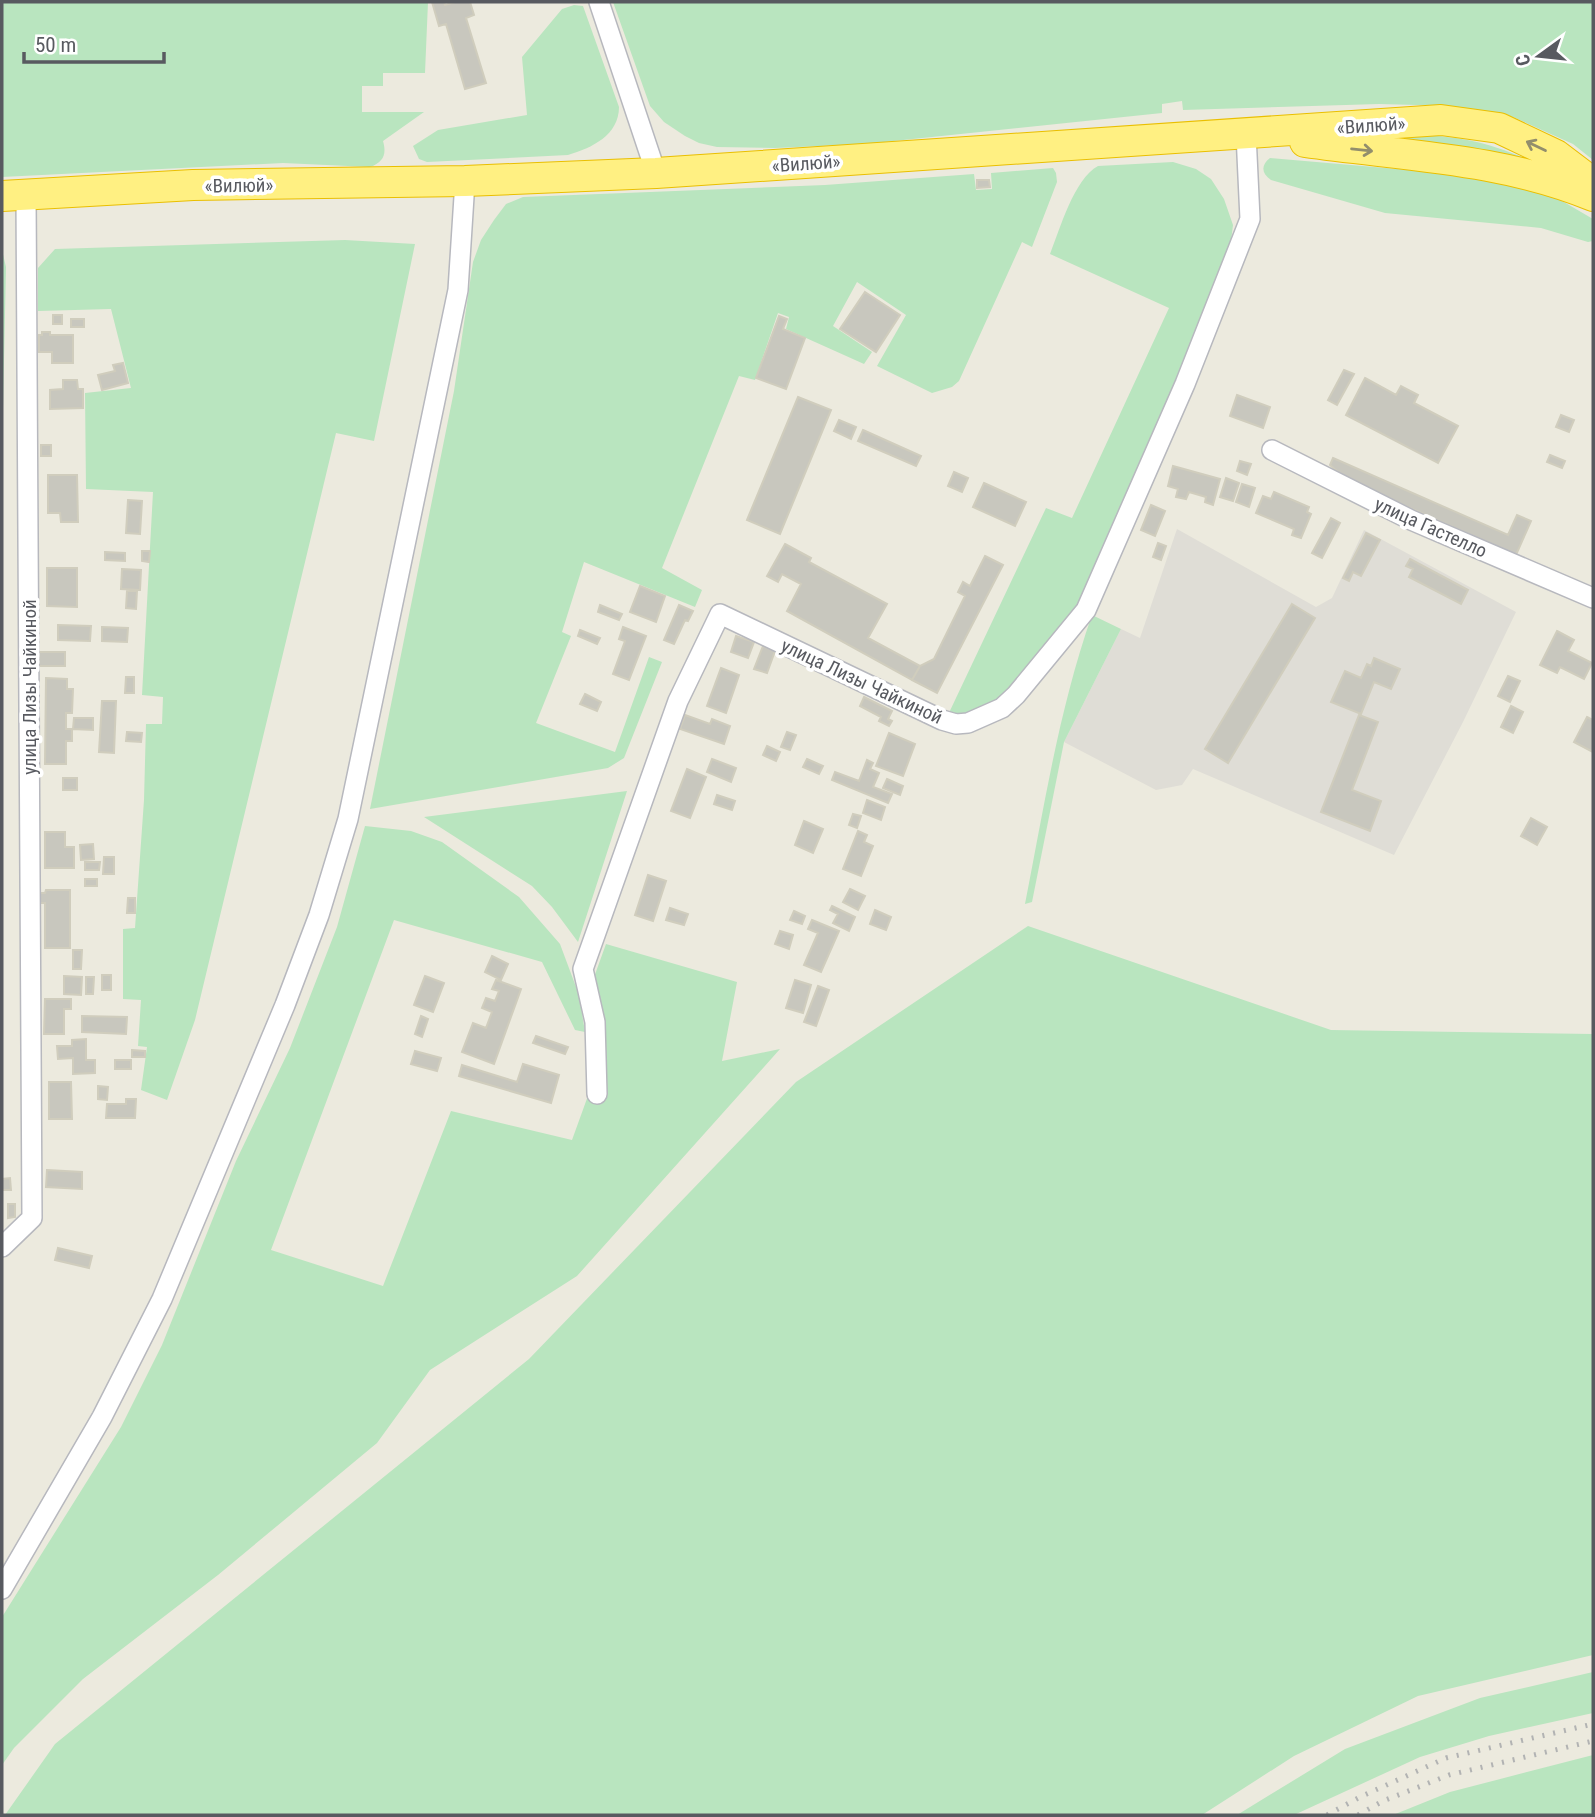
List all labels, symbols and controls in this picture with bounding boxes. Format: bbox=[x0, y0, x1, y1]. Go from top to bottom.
scale bar bbox=[24, 21, 164, 65]
north arrow bbox=[1504, 21, 1574, 91]
text: 50 m bbox=[35, 33, 76, 57]
text: С bbox=[1511, 52, 1536, 68]
street label: «Вилюй» bbox=[1336, 112, 1406, 139]
one-way arrow bbox=[1526, 138, 1547, 152]
one-way arrow bbox=[1350, 143, 1373, 156]
street label: «Вилюй» bbox=[771, 150, 841, 177]
street label: «Вилюй» bbox=[204, 173, 274, 198]
street label: улица Гастелло bbox=[1371, 492, 1491, 563]
street label: улица Лизы Чайкиной bbox=[18, 599, 41, 775]
street label: улица Лизы Чайкиной bbox=[777, 634, 946, 729]

